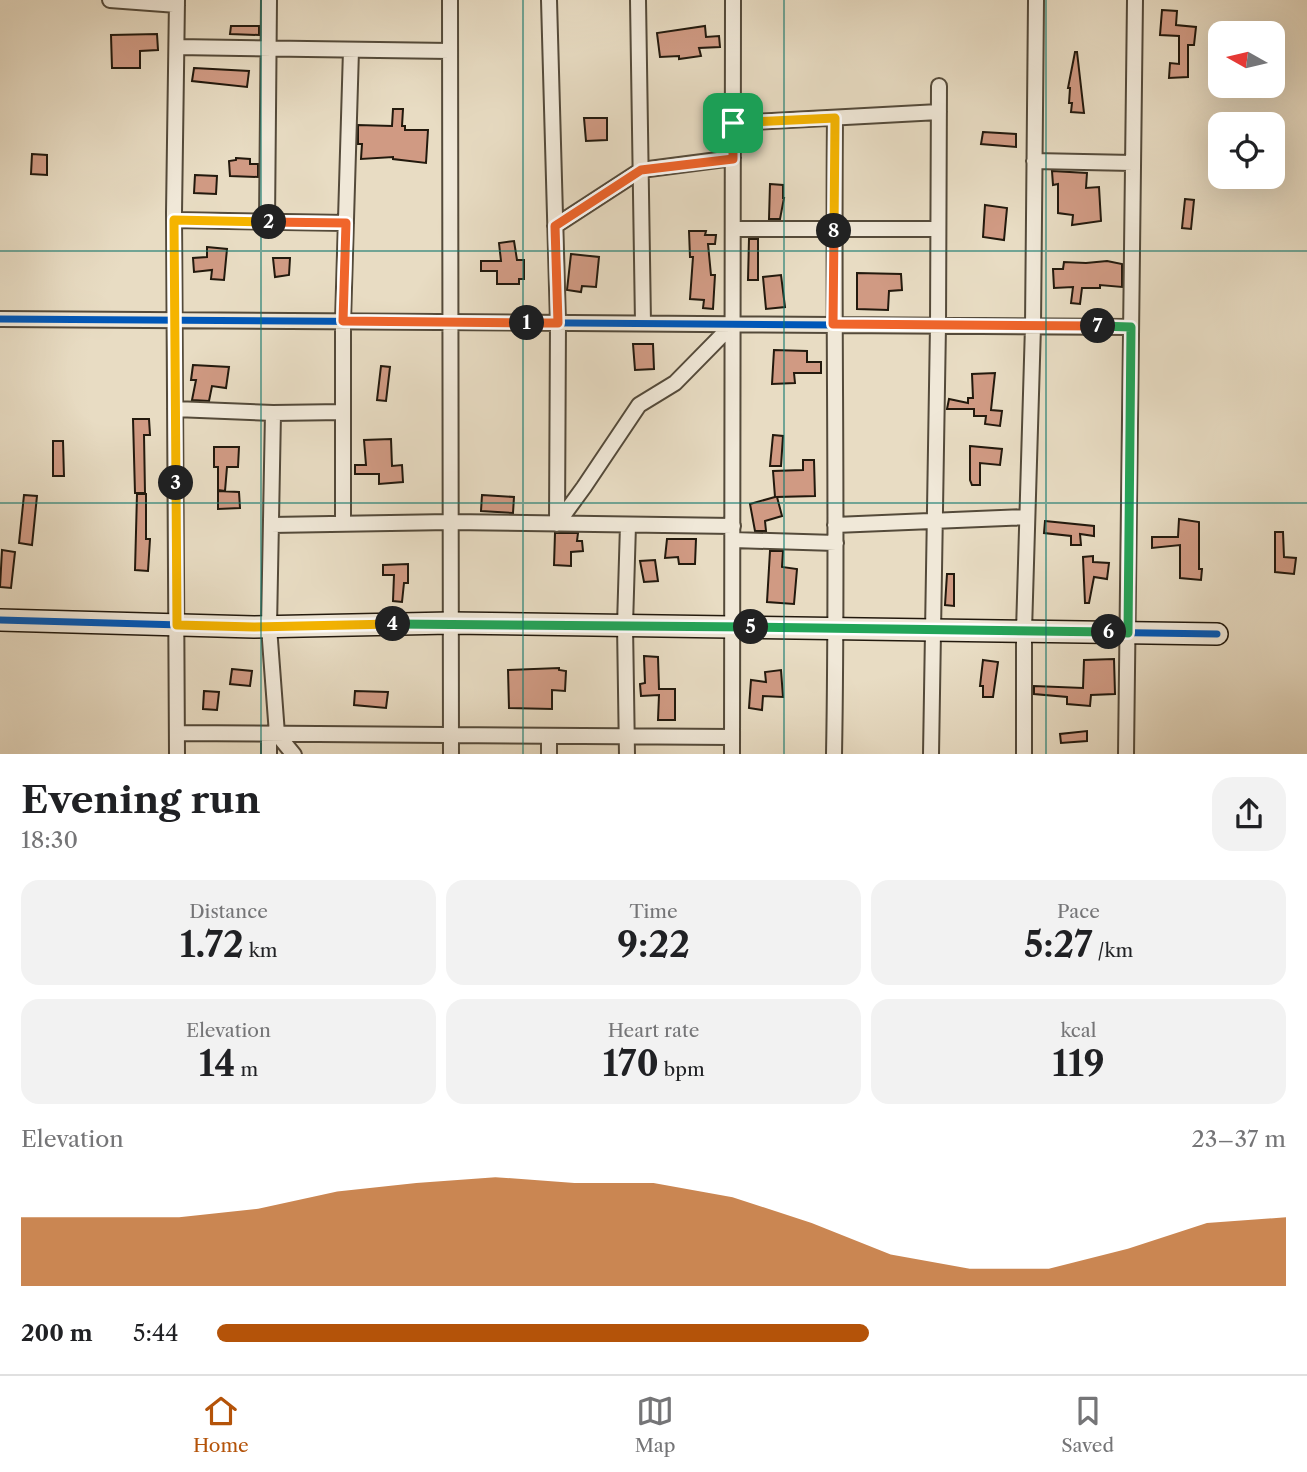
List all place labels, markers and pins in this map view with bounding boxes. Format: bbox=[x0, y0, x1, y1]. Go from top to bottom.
pin bbox=[703, 93, 763, 153]
pin: 2 bbox=[252, 204, 286, 240]
pin: 8 bbox=[816, 214, 852, 248]
pin: 1 bbox=[510, 306, 544, 340]
pin: 7 bbox=[1080, 308, 1116, 344]
pin: 3 bbox=[158, 466, 194, 500]
pin: 4 bbox=[376, 606, 410, 642]
pin: 5 bbox=[734, 610, 768, 644]
pin: 6 bbox=[1092, 614, 1126, 650]

